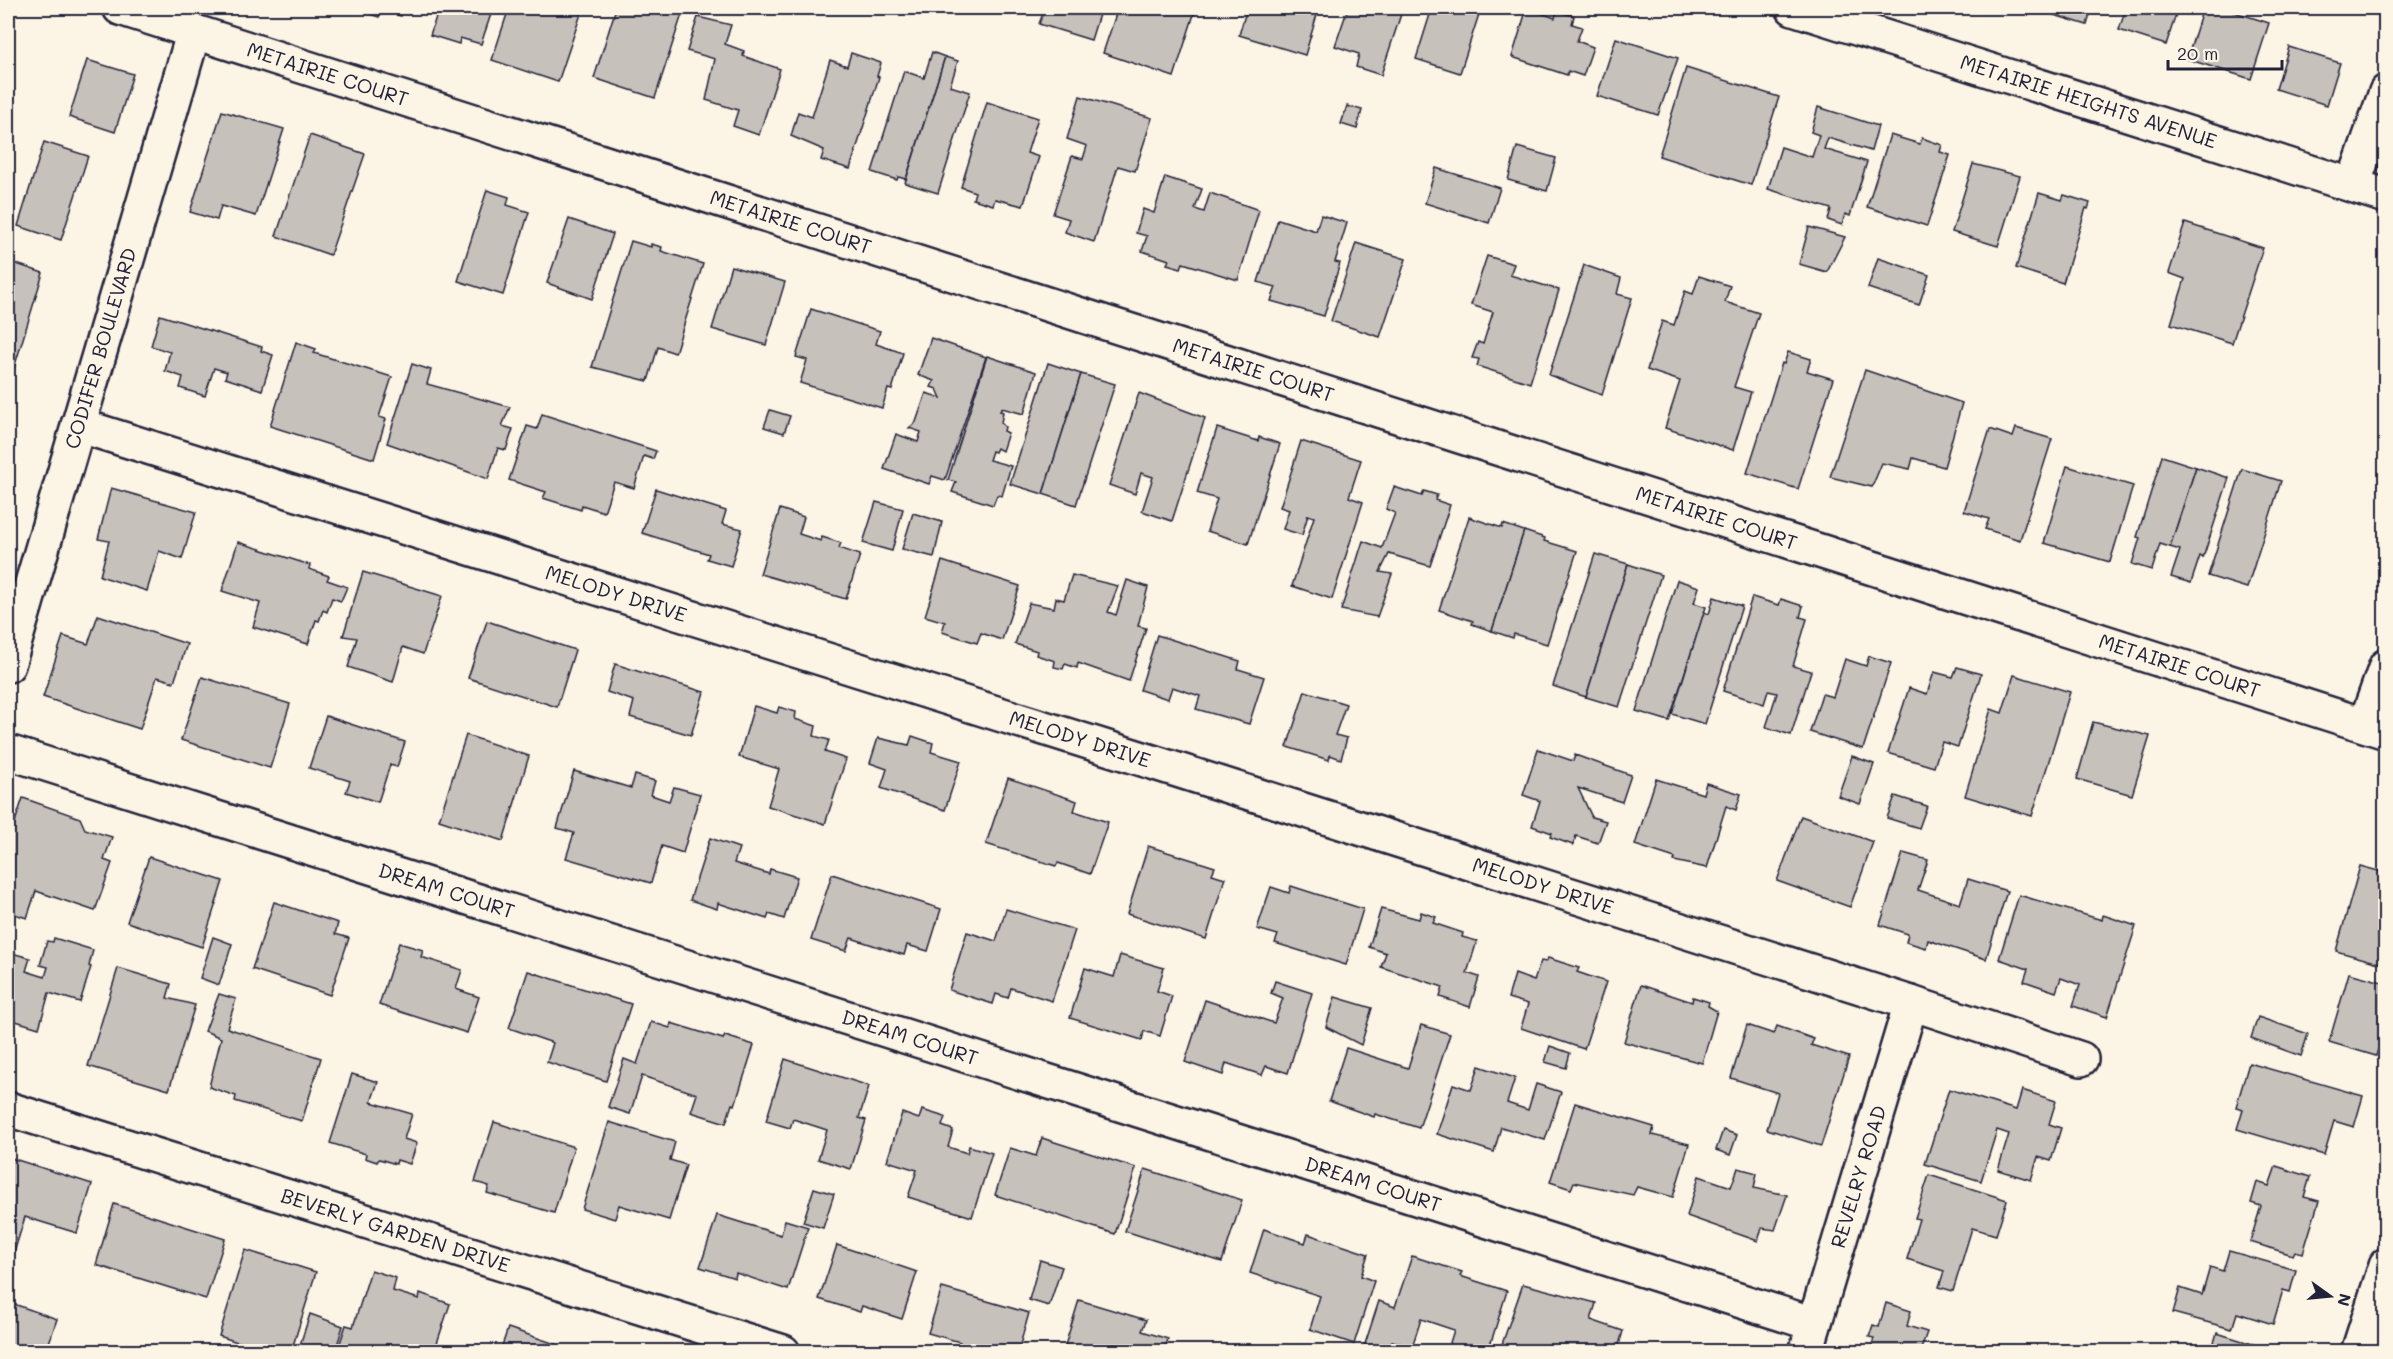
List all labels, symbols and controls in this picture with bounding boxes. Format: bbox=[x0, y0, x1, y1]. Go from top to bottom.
scale bar bbox=[2168, 33, 2282, 71]
street label: METAIRIE COURT bbox=[244, 35, 412, 111]
text: 20 m bbox=[2177, 41, 2218, 65]
street label: METAIRIE HEIGHTS AVENUE bbox=[1957, 48, 2220, 154]
street label: METAIRIE COURT bbox=[707, 183, 875, 259]
street label: CODIFER BOULEVARD bbox=[58, 244, 142, 452]
street label: METAIRIE COURT bbox=[1170, 331, 1338, 407]
street label: METAIRIE COURT bbox=[1633, 479, 1801, 555]
street label: MELODY DRIVE bbox=[543, 559, 690, 627]
street label: METAIRIE COURT bbox=[2096, 627, 2264, 703]
street label: MELODY DRIVE bbox=[1006, 704, 1154, 773]
street label: MELODY DRIVE bbox=[1470, 851, 1617, 920]
street label: DREAM COURT bbox=[375, 856, 518, 924]
street label: DREAM COURT bbox=[839, 1003, 982, 1070]
street label: REVELRY ROAD bbox=[1824, 1102, 1892, 1251]
street label: DREAM COURT bbox=[1302, 1150, 1445, 1217]
street label: BEVERLY GARDEN DRIVE bbox=[278, 1181, 513, 1278]
north arrow bbox=[2300, 1266, 2360, 1326]
text: N bbox=[2333, 1291, 2357, 1309]

